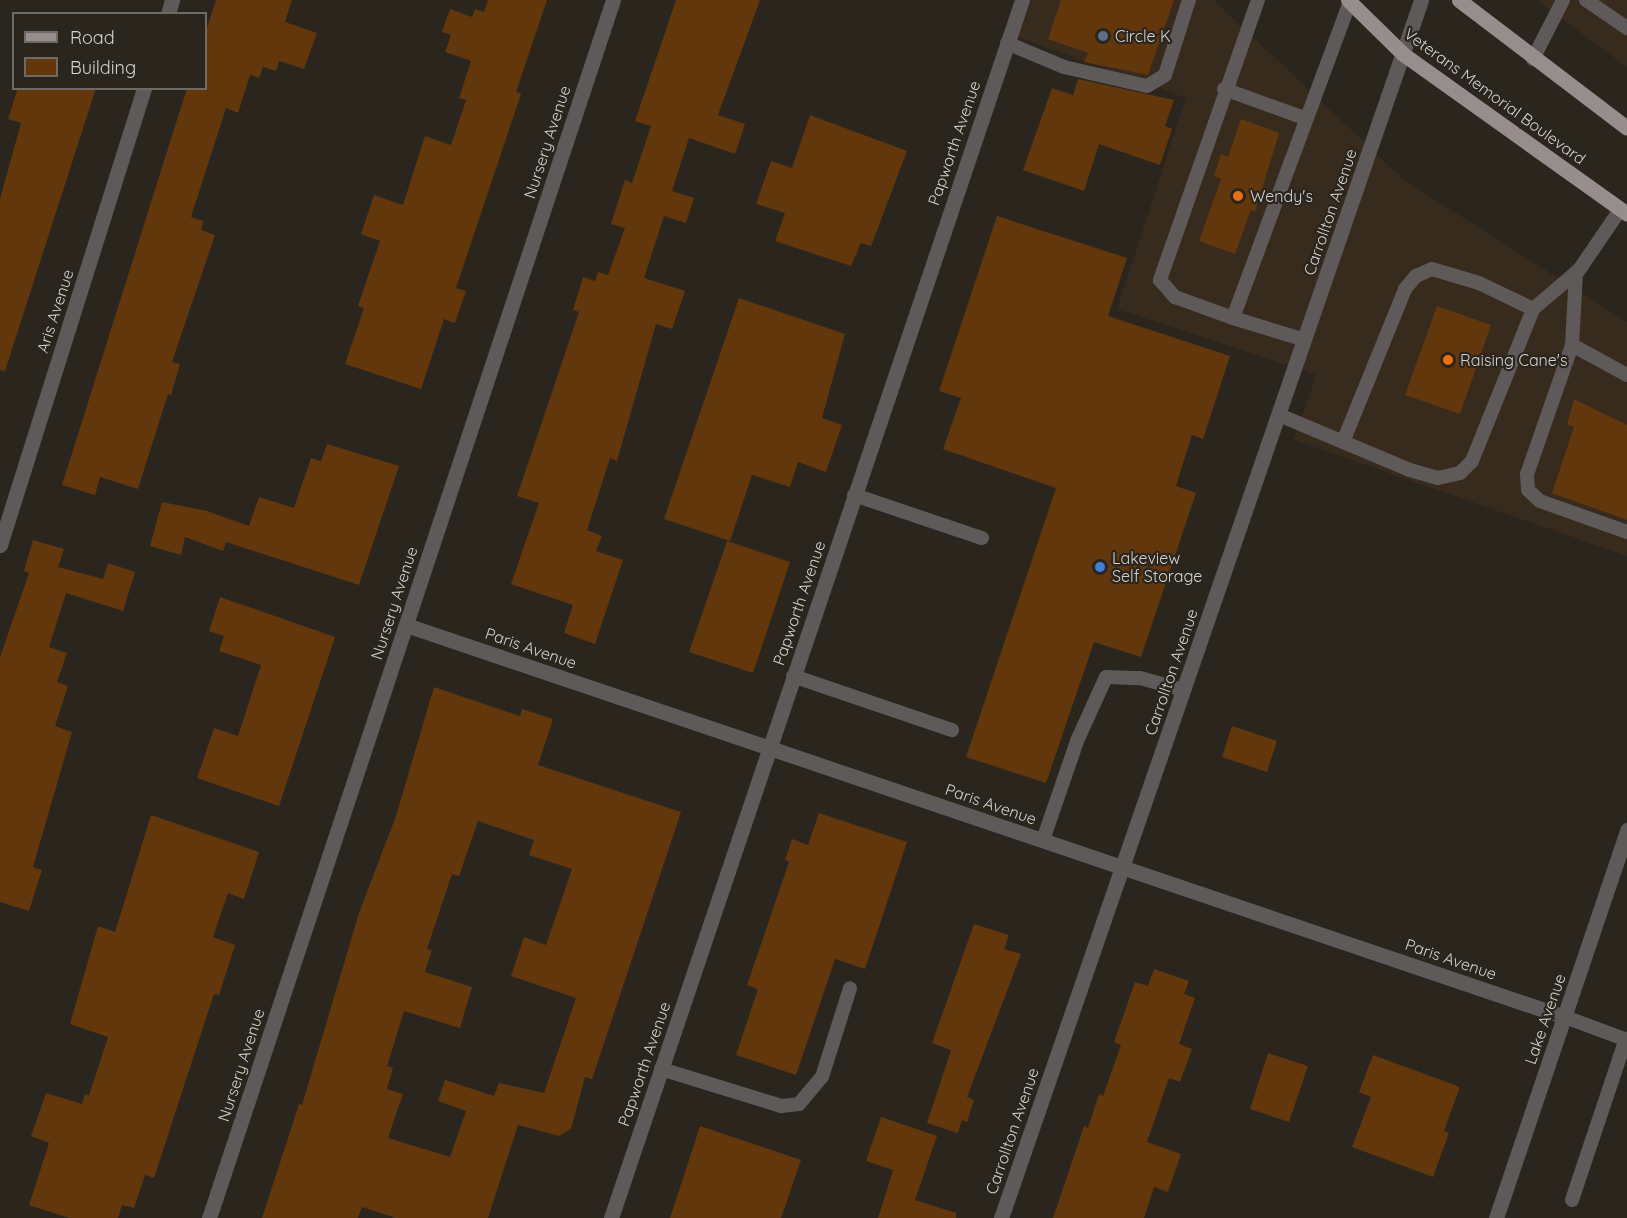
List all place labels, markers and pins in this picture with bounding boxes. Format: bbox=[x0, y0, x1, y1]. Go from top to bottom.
place label: Circle K bbox=[1115, 26, 1171, 46]
marker: Circle K bbox=[1096, 29, 1110, 43]
place label: Wendy's bbox=[1250, 186, 1313, 206]
marker: Wendy's bbox=[1231, 189, 1245, 203]
place label: Raising Cane's bbox=[1460, 350, 1567, 370]
marker: Raising Cane's bbox=[1441, 353, 1455, 367]
place label: Lakeview Self Storage bbox=[1112, 548, 1202, 586]
marker: Lakeview Self Storage bbox=[1093, 560, 1107, 574]

